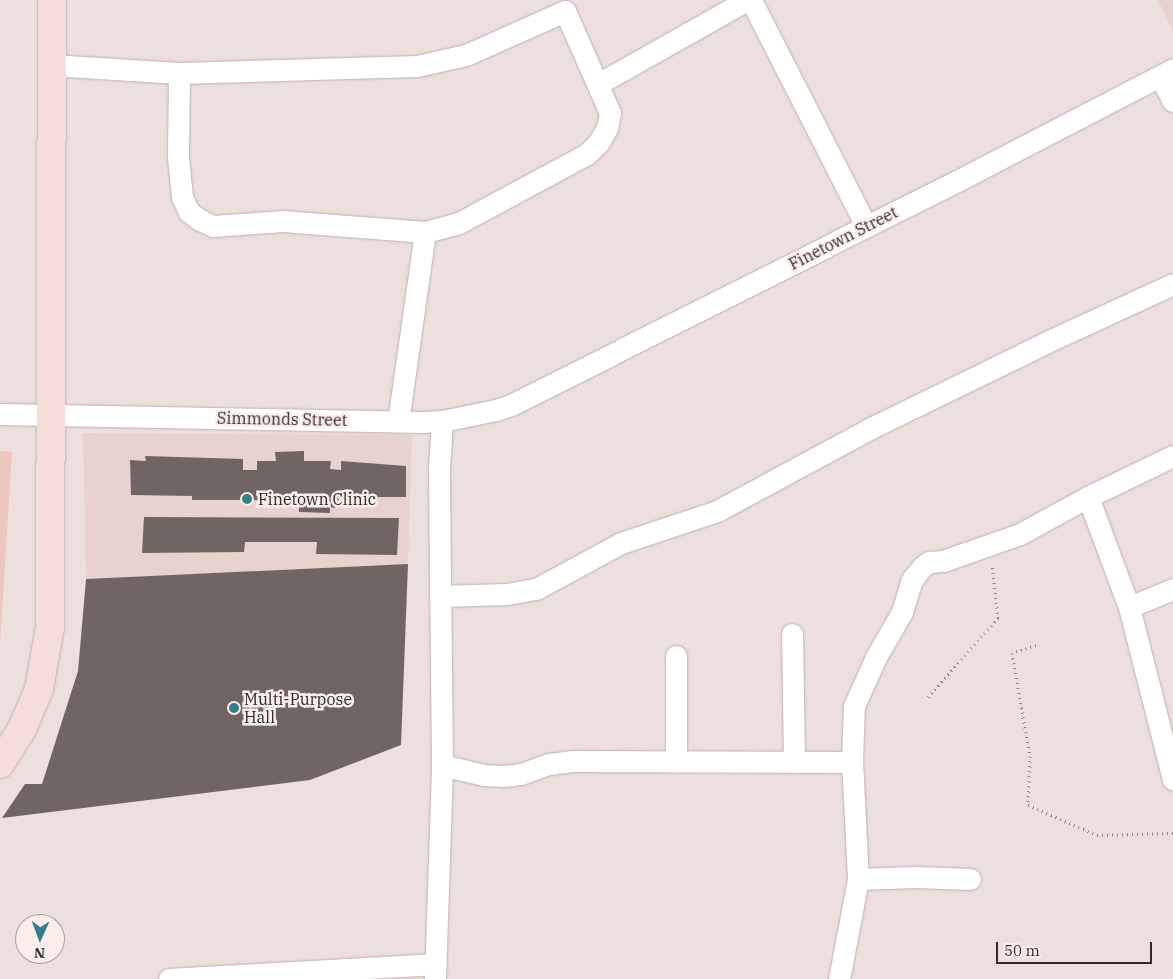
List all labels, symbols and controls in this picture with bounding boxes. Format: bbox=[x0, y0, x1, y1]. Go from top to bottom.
street label: Finetown Street bbox=[785, 202, 901, 274]
street label: Simmonds Street bbox=[217, 408, 347, 430]
place label: Finetown Clinic bbox=[258, 489, 376, 509]
marker: Finetown Clinic bbox=[240, 492, 254, 506]
place label: Multi-Purpose Hall bbox=[244, 689, 352, 727]
marker: Multi-Purpose Hall bbox=[228, 702, 240, 714]
north arrow bbox=[15, 914, 65, 964]
scale bar bbox=[998, 932, 1154, 964]
text: 50 m bbox=[1004, 941, 1040, 960]
text: N bbox=[34, 944, 45, 962]

